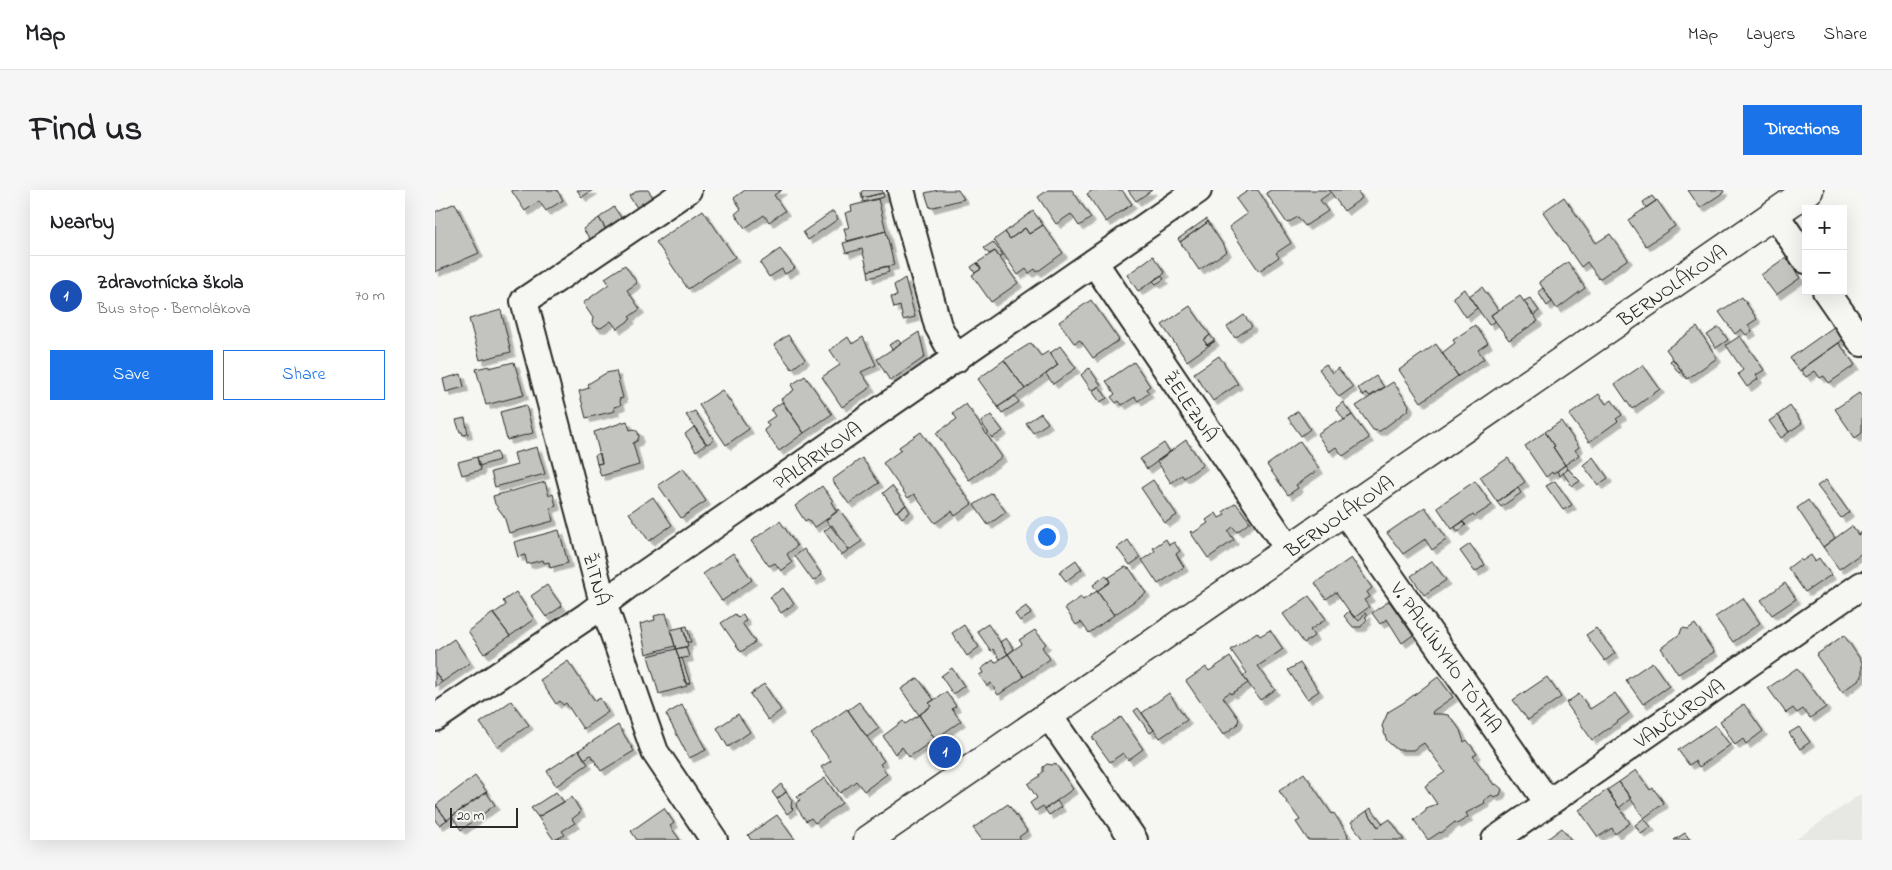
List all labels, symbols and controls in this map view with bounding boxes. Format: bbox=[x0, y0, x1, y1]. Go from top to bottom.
text: Map bbox=[25, 17, 66, 52]
text: Map bbox=[1688, 22, 1718, 48]
text: Layers bbox=[1746, 22, 1796, 48]
text: Share bbox=[1824, 22, 1867, 48]
text: Find us bbox=[30, 105, 142, 156]
button: Directions bbox=[1743, 105, 1862, 155]
map controls bbox=[1802, 205, 1847, 295]
button: + bbox=[1802, 205, 1847, 250]
text: Nearby bbox=[50, 208, 114, 238]
street label: BERNOLÁKOVA bbox=[1612, 239, 1734, 336]
button: − bbox=[1802, 250, 1847, 295]
text: Zdravotnícka škola bbox=[97, 270, 244, 297]
text: 1 bbox=[63, 284, 69, 308]
text: 70 m bbox=[355, 284, 385, 308]
text: Bus stop · Bernolákova bbox=[97, 297, 251, 321]
button: Save bbox=[50, 350, 213, 400]
button: Share bbox=[223, 350, 385, 400]
street label: ŽELEZNÁ bbox=[1154, 366, 1223, 449]
street label: PALÁRIKOVA bbox=[768, 416, 869, 498]
street label: BERNOLÁKOVA bbox=[1279, 470, 1401, 567]
your location bbox=[1034, 524, 1060, 550]
street label: ŽITNÁ bbox=[574, 550, 615, 609]
street label: V. PAULÍNYHO TÓTHA bbox=[1381, 576, 1508, 740]
street label: VANČUROVA bbox=[1628, 673, 1732, 758]
pin: 1 bbox=[929, 733, 961, 771]
scale bar bbox=[450, 805, 517, 828]
text: 20 m bbox=[457, 806, 484, 827]

